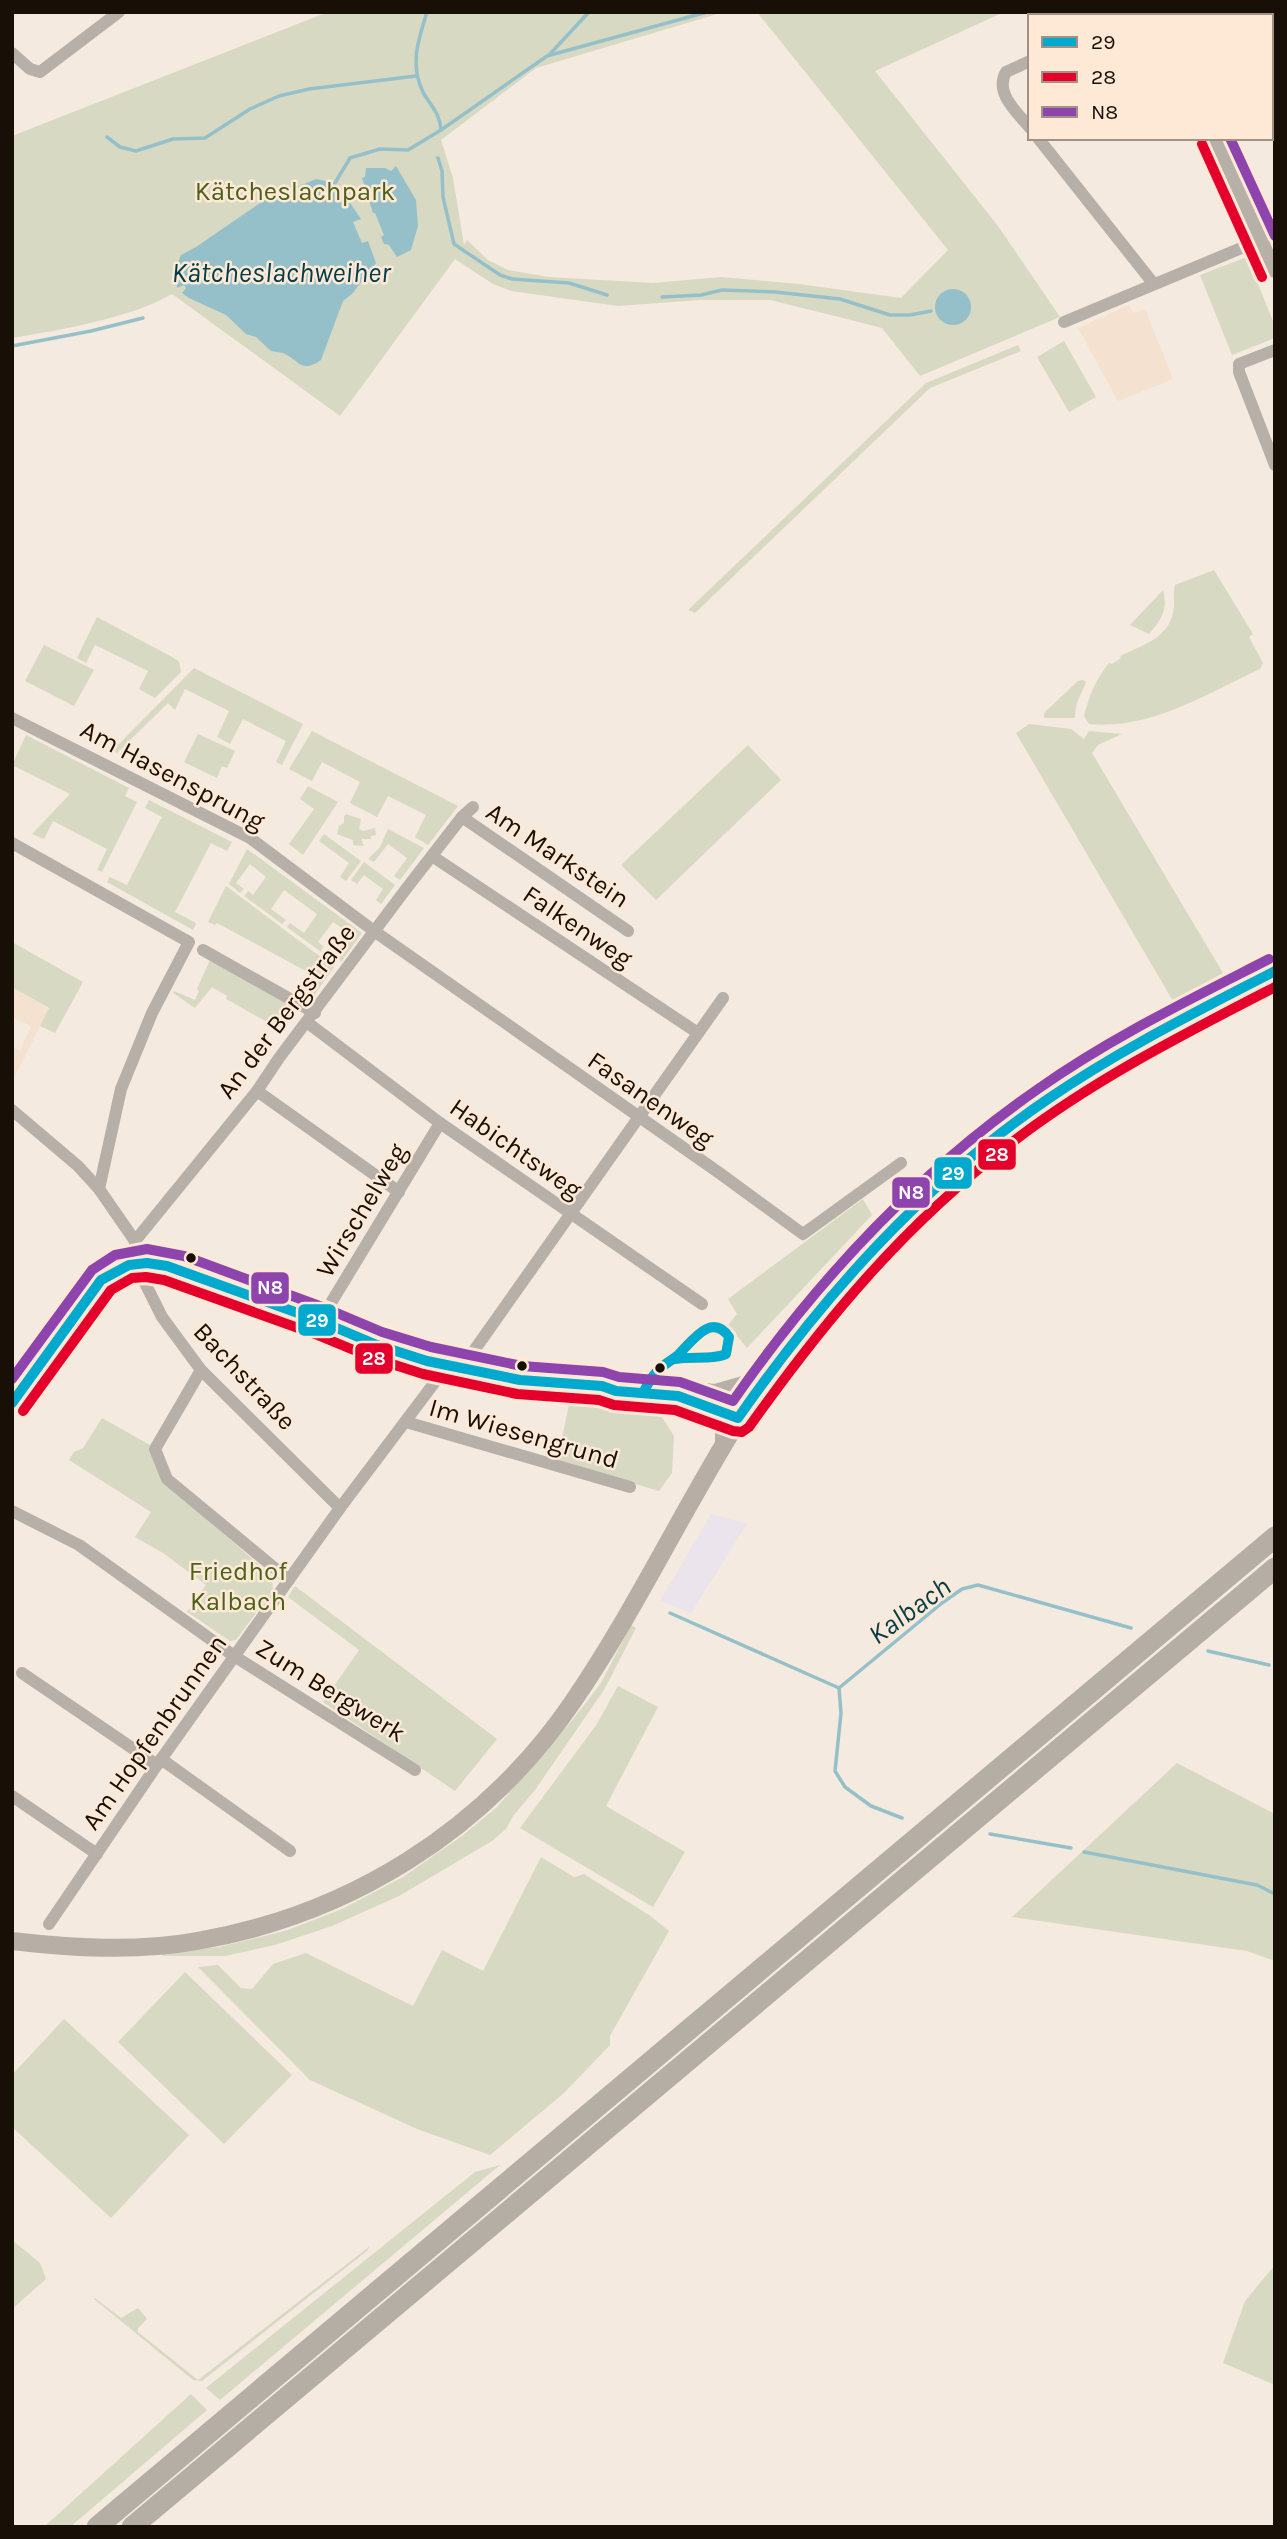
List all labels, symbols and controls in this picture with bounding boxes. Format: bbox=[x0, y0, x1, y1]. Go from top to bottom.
legend bbox=[1028, 14, 1273, 140]
text: 29 bbox=[1091, 30, 1115, 54]
text: 28 bbox=[1091, 65, 1116, 89]
text: N8 bbox=[1091, 100, 1118, 124]
park label: Kätcheslachpark bbox=[195, 176, 395, 207]
water label: Kätcheslachweiher bbox=[171, 256, 392, 289]
street label: Am Hasensprung bbox=[75, 714, 270, 837]
street label: Am Markstein bbox=[480, 796, 635, 915]
street label: Falkenweg bbox=[517, 879, 639, 974]
street label: An der Bergstraße bbox=[211, 918, 362, 1105]
street label: Fasanenweg bbox=[582, 1045, 720, 1154]
street label: Habichtsweg bbox=[444, 1091, 588, 1206]
street label: Wirschelweg bbox=[309, 1137, 414, 1283]
line badge: 28 bbox=[977, 1138, 1017, 1171]
text: 28 bbox=[985, 1144, 1009, 1166]
line badge: 29 bbox=[933, 1156, 973, 1190]
text: 29 bbox=[941, 1163, 965, 1185]
line badge: N8 bbox=[891, 1176, 931, 1209]
text: N8 bbox=[898, 1182, 924, 1204]
unlabelled marker bbox=[184, 1251, 198, 1265]
line badge: N8 bbox=[250, 1271, 290, 1305]
text: N8 bbox=[257, 1277, 283, 1299]
line badge: 29 bbox=[297, 1303, 337, 1337]
text: 29 bbox=[305, 1310, 329, 1332]
street label: Bachstraße bbox=[187, 1316, 302, 1437]
line badge: 28 bbox=[354, 1342, 394, 1375]
text: 28 bbox=[362, 1348, 386, 1370]
unlabelled marker bbox=[515, 1359, 529, 1373]
unlabelled marker bbox=[653, 1361, 667, 1375]
street label: Im Wiesengrund bbox=[426, 1392, 622, 1475]
park label: Friedhof Kalbach bbox=[189, 1556, 288, 1617]
water label: Kalbach bbox=[862, 1570, 957, 1651]
street label: Am Hopfenbrunnen bbox=[75, 1629, 233, 1836]
street label: Zum Bergwerk bbox=[250, 1632, 411, 1749]

